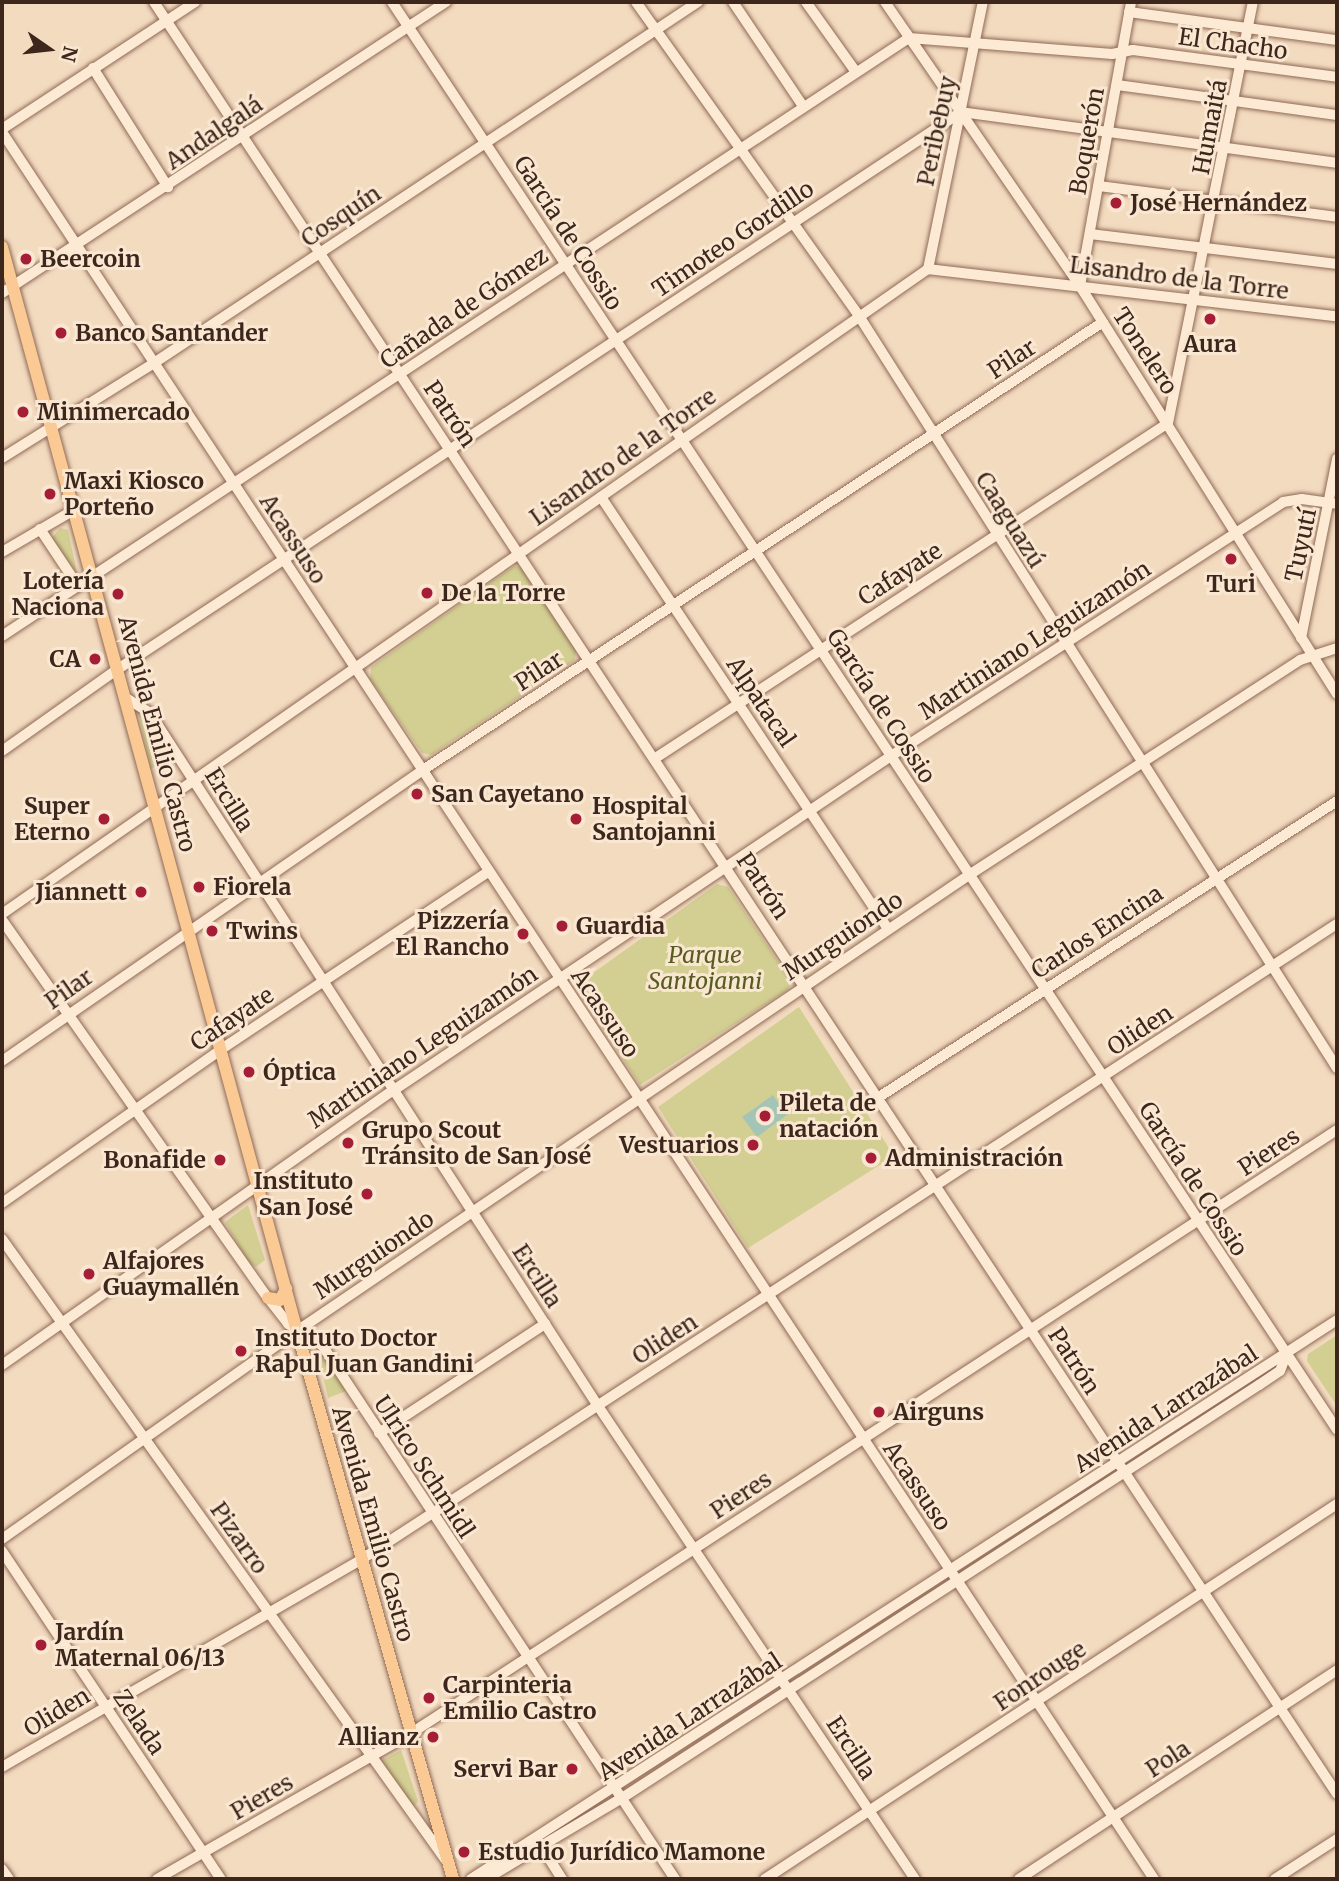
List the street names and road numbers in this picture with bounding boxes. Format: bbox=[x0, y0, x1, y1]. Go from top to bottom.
street label: El Chacho bbox=[1177, 23, 1289, 65]
street label: Peribebuy bbox=[912, 74, 962, 188]
street label: Humaitá bbox=[1187, 77, 1233, 177]
street label: Boquerón bbox=[1064, 85, 1110, 197]
street label: Andalgalá bbox=[160, 91, 268, 175]
street label: García de Cossio bbox=[508, 151, 628, 315]
street label: Timoteo Gordillo bbox=[647, 175, 819, 303]
street label: Cosquín bbox=[296, 179, 386, 253]
street label: Cañada de Gómez bbox=[375, 242, 553, 374]
street label: Lisandro de la Torre bbox=[1068, 251, 1290, 305]
street label: Tonelero bbox=[1107, 302, 1183, 400]
street label: Pilar bbox=[983, 333, 1041, 385]
street label: Patrón bbox=[418, 376, 482, 452]
street label: Lisandro de la Torre bbox=[525, 382, 721, 532]
street label: Caaguazú bbox=[970, 467, 1050, 573]
street label: Acassuso bbox=[254, 489, 332, 589]
street label: Tuyutí bbox=[1280, 506, 1322, 584]
street label: Cafayate bbox=[853, 537, 947, 611]
street label: Martiniano Leguizamón bbox=[914, 555, 1156, 725]
street label: Avenida Emilio Castro bbox=[112, 613, 202, 855]
street label: García de Cossio bbox=[821, 624, 941, 788]
street label: Pilar bbox=[510, 645, 568, 697]
street label: Alpatacal bbox=[721, 652, 801, 752]
street label: Ercilla bbox=[199, 763, 259, 837]
street label: Patrón bbox=[731, 848, 795, 924]
street label: Carlos Encina bbox=[1026, 879, 1168, 985]
street label: Murguiondo bbox=[778, 886, 908, 986]
street label: Martiniano Leguizamón bbox=[303, 960, 543, 1134]
street label: Pilar bbox=[40, 963, 98, 1015]
street label: Acassuso bbox=[565, 963, 645, 1063]
street label: Cafayate bbox=[185, 981, 279, 1057]
street label: Oliden bbox=[1102, 999, 1178, 1061]
street label: García de Cossio bbox=[1133, 1097, 1253, 1261]
street label: Pieres bbox=[1233, 1122, 1305, 1182]
street label: Murguiondo bbox=[309, 1205, 439, 1305]
street label: Ercilla bbox=[506, 1239, 568, 1313]
street label: Oliden bbox=[627, 1308, 703, 1370]
street label: Patrón bbox=[1042, 1322, 1106, 1400]
street label: Avenida Larrazábal bbox=[1069, 1339, 1263, 1479]
street label: Ulrico Schmidl bbox=[368, 1391, 480, 1543]
street label: Avenida Emilio Castro bbox=[326, 1403, 420, 1645]
street label: Acassuso bbox=[877, 1436, 957, 1536]
street label: Pieres bbox=[705, 1465, 777, 1525]
street label: Pizarro bbox=[204, 1497, 274, 1579]
street label: Fonrouge bbox=[989, 1635, 1091, 1717]
street label: Avenida Larrazábal bbox=[593, 1647, 787, 1787]
street label: Oliden bbox=[19, 1682, 95, 1742]
street label: Zelada bbox=[107, 1684, 171, 1760]
street label: Ercilla bbox=[820, 1711, 882, 1785]
street label: Pola bbox=[1141, 1735, 1195, 1783]
street label: Pieres bbox=[226, 1768, 298, 1826]

